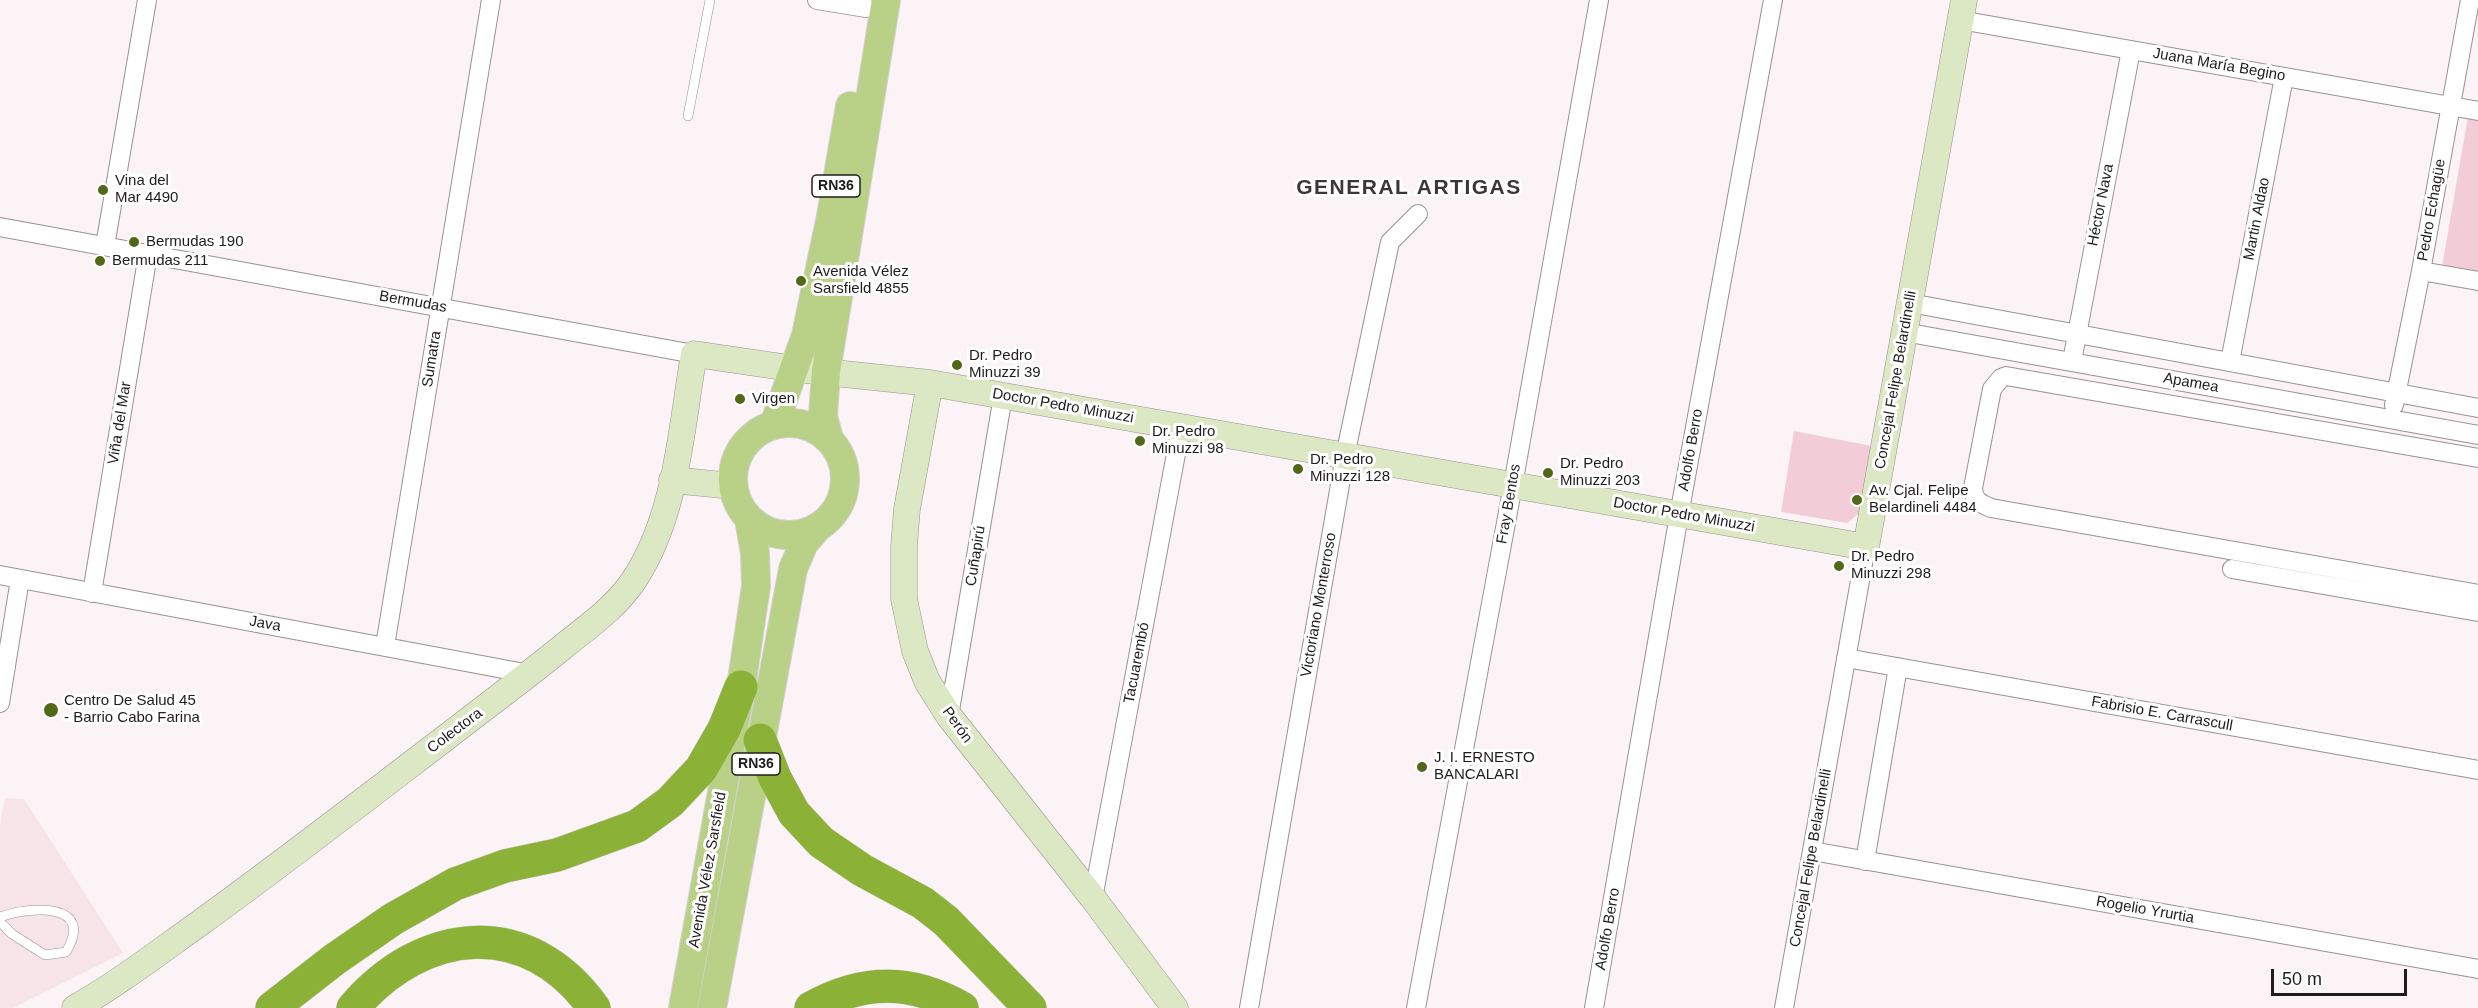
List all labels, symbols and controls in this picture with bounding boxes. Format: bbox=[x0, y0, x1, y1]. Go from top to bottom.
street label: Juana María Begino bbox=[2151, 44, 2287, 86]
street label: Pedro Echagüe bbox=[2414, 158, 2450, 262]
street label: Héctor Nava bbox=[2084, 162, 2118, 248]
place label: Vina del Mar 4490 bbox=[115, 172, 178, 207]
road number: RN36 bbox=[812, 175, 860, 197]
district label: GENERAL ARTIGAS bbox=[1296, 175, 1522, 201]
street label: Martin Aldao bbox=[2240, 176, 2274, 262]
marker: Vina del Mar 4490 bbox=[96, 183, 110, 197]
place label: Bermudas 190 bbox=[146, 233, 244, 251]
marker: Bermudas 190 bbox=[127, 235, 141, 249]
place label: Bermudas 211 bbox=[112, 252, 208, 270]
marker: Bermudas 211 bbox=[93, 254, 107, 268]
place label: Avenida Vélez Sarsfield 4855 bbox=[813, 263, 909, 298]
marker: Avenida Vélez Sarsfield 4855 bbox=[794, 274, 808, 288]
street label: Bermudas bbox=[378, 287, 448, 317]
street label: Concejal Felipe Belardinelli bbox=[1871, 289, 1921, 471]
street label: Sumatra bbox=[419, 330, 445, 388]
place label: Dr. Pedro Minuzzi 39 bbox=[969, 347, 1041, 382]
marker: Dr. Pedro Minuzzi 39 bbox=[950, 358, 964, 372]
street label: Apamea bbox=[2162, 369, 2220, 397]
street label: Viña del Mar bbox=[105, 380, 135, 466]
street label: Doctor Pedro Minuzzi bbox=[991, 385, 1135, 427]
place label: Virgen bbox=[752, 390, 795, 408]
marker: Virgen bbox=[733, 392, 747, 406]
street label: Adolfo Berro bbox=[1675, 407, 1707, 493]
place label: Dr. Pedro Minuzzi 98 bbox=[1152, 423, 1224, 458]
marker: Dr. Pedro Minuzzi 98 bbox=[1133, 434, 1147, 448]
place label: Dr. Pedro Minuzzi 128 bbox=[1310, 451, 1390, 486]
place label: Dr. Pedro Minuzzi 203 bbox=[1560, 455, 1640, 490]
marker: Dr. Pedro Minuzzi 128 bbox=[1291, 462, 1305, 476]
street label: Fray Bentos bbox=[1493, 463, 1525, 545]
marker: Dr. Pedro Minuzzi 203 bbox=[1541, 466, 1555, 480]
place label: Av. Cjal. Felipe Belardineli 4484 bbox=[1869, 482, 1977, 517]
marker: Av. Cjal. Felipe Belardineli 4484 bbox=[1850, 493, 1864, 507]
street label: Doctor Pedro Minuzzi bbox=[1612, 494, 1756, 536]
street label: Cuñapirú bbox=[962, 525, 990, 587]
street label: Victoriano Monterroso bbox=[1297, 531, 1341, 679]
place label: Dr. Pedro Minuzzi 298 bbox=[1851, 548, 1931, 583]
marker: Dr. Pedro Minuzzi 298 bbox=[1832, 559, 1846, 573]
street label: Java bbox=[248, 612, 282, 636]
street label: Tacuarembó bbox=[1120, 621, 1154, 705]
place label: Centro De Salud 45 - Barrio Cabo Farina bbox=[64, 692, 200, 727]
street label: Fabrisio E. Carrascull bbox=[2090, 693, 2234, 735]
marker: Centro De Salud 45 - Barrio Cabo Farina bbox=[42, 701, 60, 719]
street label: Colectora bbox=[424, 704, 486, 758]
street label: Perón bbox=[938, 704, 976, 746]
place label: J. I. ERNESTO BANCALARI bbox=[1434, 749, 1535, 784]
road number: RN36 bbox=[732, 753, 780, 775]
marker: J. I. ERNESTO BANCALARI bbox=[1415, 760, 1429, 774]
street label: Concejal Felipe Belardinelli bbox=[1786, 767, 1836, 949]
street label: Avenida Vélez Sarsfield bbox=[685, 791, 731, 949]
street label: Adolfo Berro bbox=[1592, 886, 1624, 972]
street label: Rogelio Yrurtia bbox=[2095, 893, 2195, 927]
scale bar bbox=[2274, 957, 2410, 995]
text: 50 m bbox=[2282, 969, 2322, 989]

